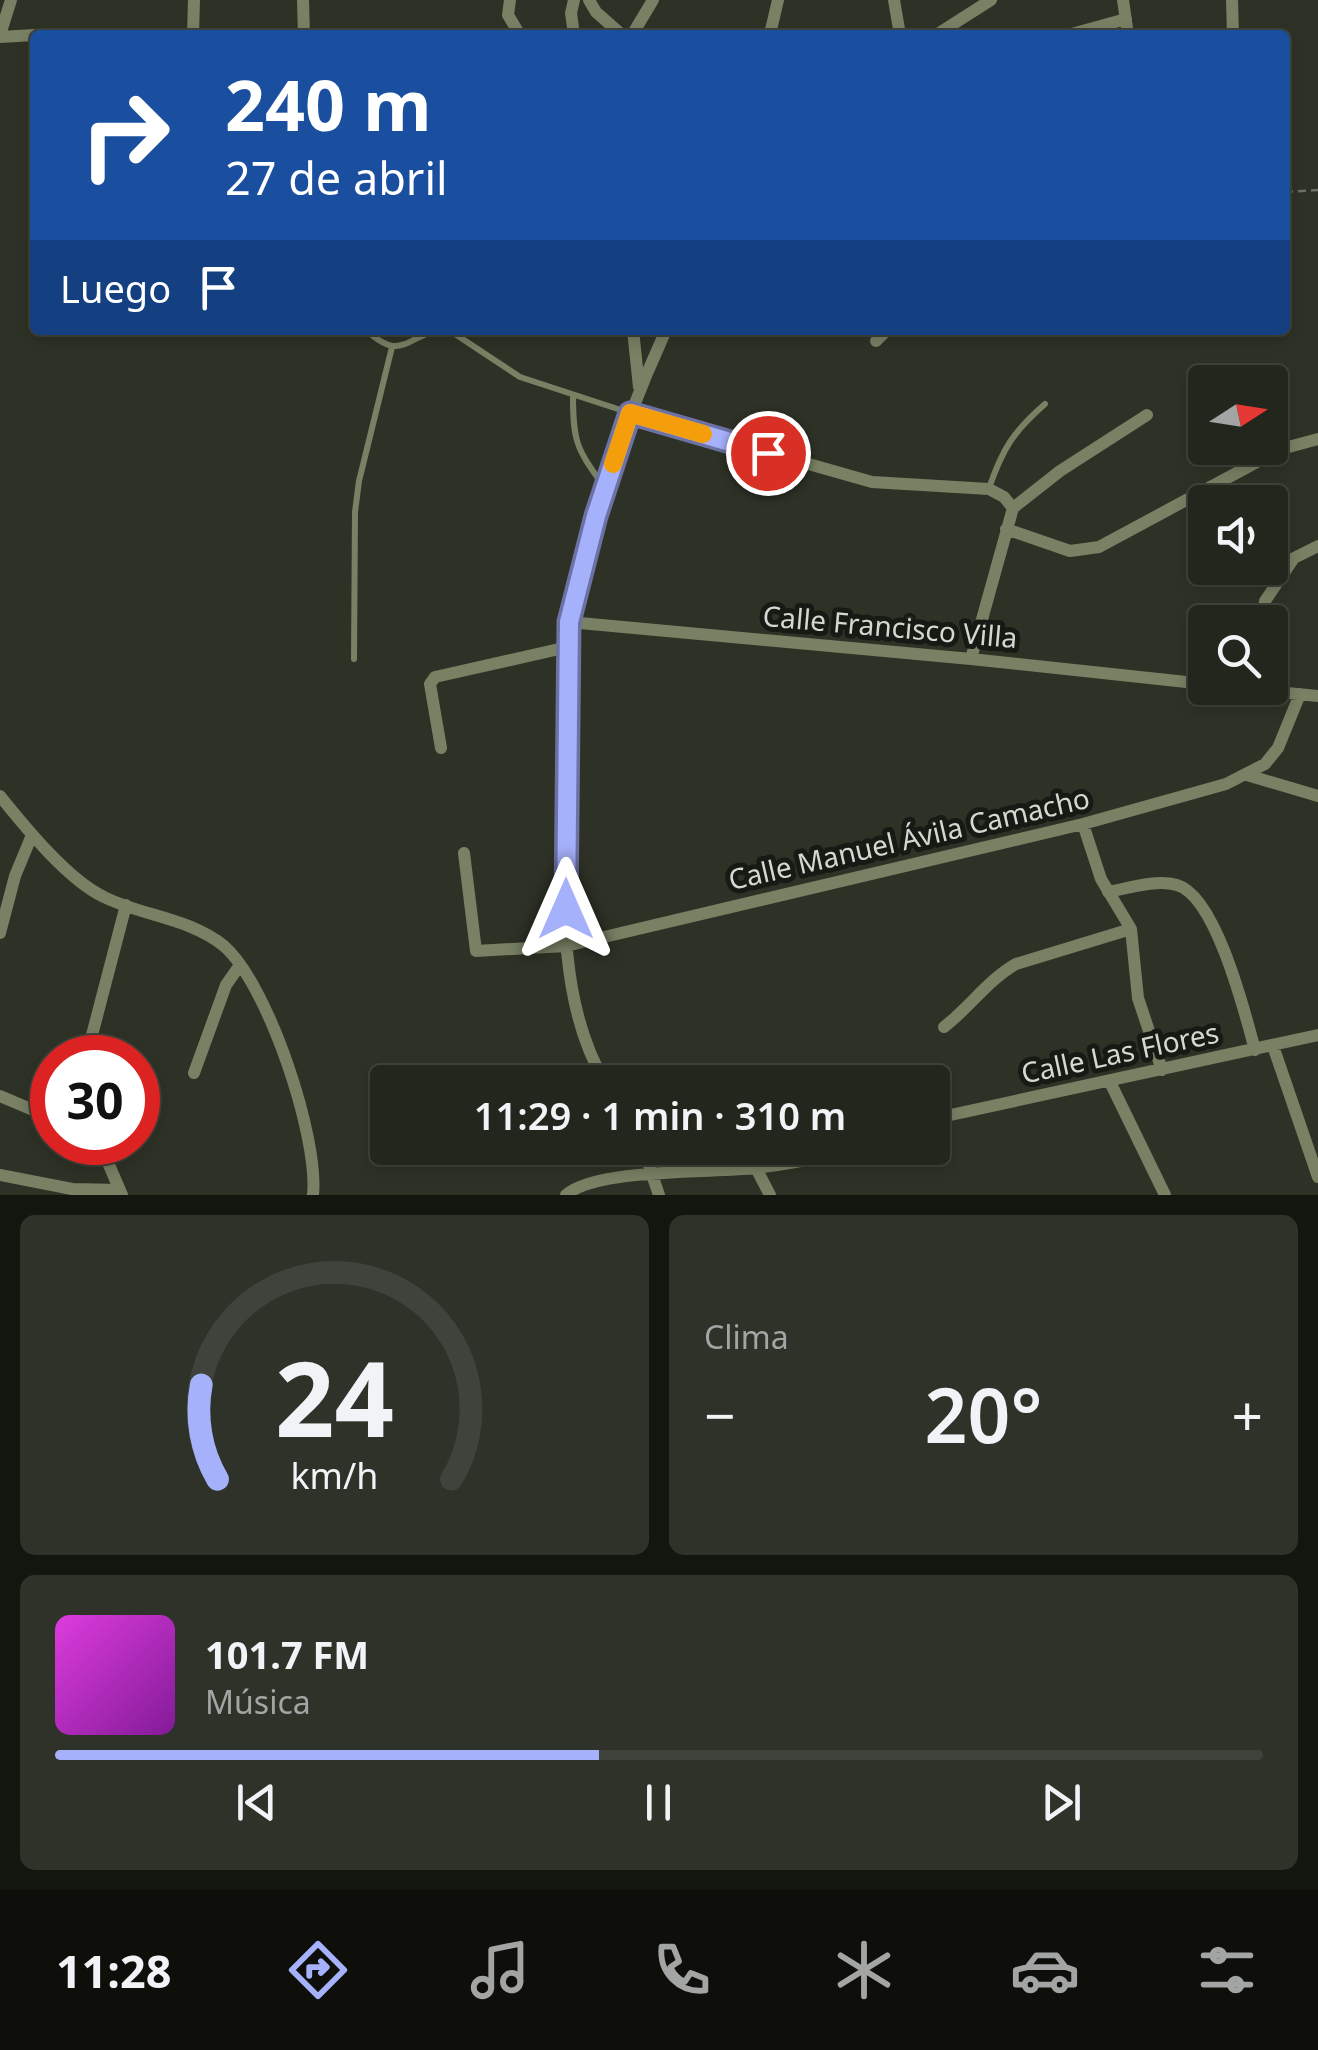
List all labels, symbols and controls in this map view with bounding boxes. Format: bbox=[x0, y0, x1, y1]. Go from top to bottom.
text: 240 m bbox=[225, 56, 432, 152]
icon: right bbox=[60, 70, 190, 200]
text: 27 de abril bbox=[225, 147, 448, 208]
icon: arrive bbox=[191, 260, 246, 315]
text: Luego bbox=[60, 262, 171, 314]
north arrow bbox=[1188, 365, 1288, 465]
map controls bbox=[1188, 365, 1288, 705]
pin bbox=[726, 411, 811, 496]
icon: arrive bbox=[741, 426, 796, 481]
button: sound bbox=[1188, 485, 1288, 585]
street label: Calle Francisco Villa bbox=[761, 596, 1019, 656]
button: search bbox=[1188, 605, 1288, 705]
street label: Calle Manuel Ávila Camacho bbox=[725, 778, 1093, 898]
position arrow bbox=[514, 857, 618, 961]
street label: Calle Las Flores bbox=[1018, 1013, 1222, 1091]
speed limit sign: 30 bbox=[30, 1035, 160, 1165]
text: 11:29 · 1 min · 310 m bbox=[474, 1089, 846, 1141]
text: Clima bbox=[704, 1315, 789, 1358]
text: 24 bbox=[275, 1326, 394, 1467]
text: 20° bbox=[925, 1363, 1042, 1465]
text: − bbox=[704, 1377, 735, 1452]
text: + bbox=[1232, 1377, 1263, 1452]
text: km/h bbox=[291, 1451, 378, 1499]
text: 101.7 FM bbox=[205, 1628, 369, 1680]
text: Música bbox=[205, 1680, 311, 1723]
icon: previous bbox=[229, 1775, 284, 1830]
icon: pause bbox=[631, 1775, 686, 1830]
icon: next bbox=[1034, 1775, 1089, 1830]
icon: directions bbox=[283, 1935, 353, 2005]
icon: music bbox=[465, 1935, 535, 2005]
icon: phone bbox=[647, 1935, 717, 2005]
icon: climate bbox=[829, 1935, 899, 2005]
icon: car bbox=[1010, 1935, 1080, 2005]
icon: filters bbox=[1192, 1935, 1262, 2005]
text: 11:28 bbox=[56, 1940, 171, 2001]

